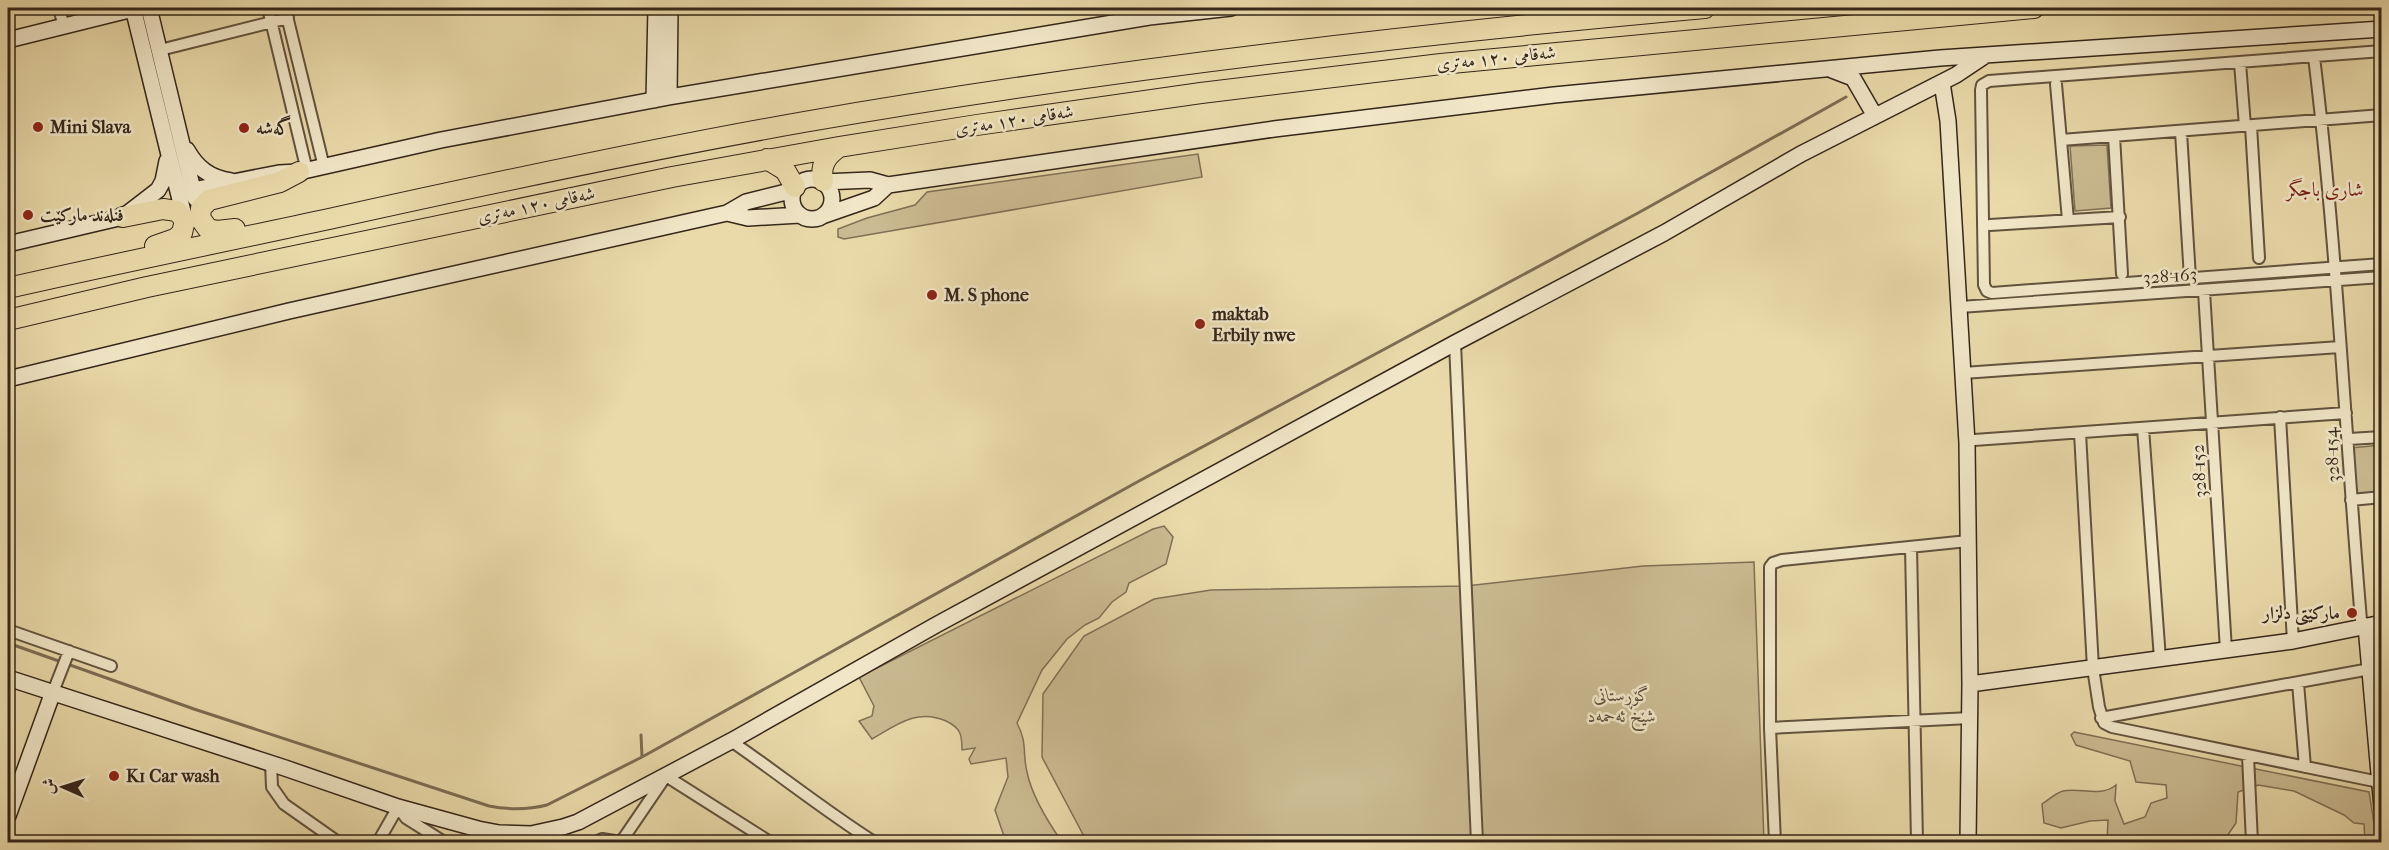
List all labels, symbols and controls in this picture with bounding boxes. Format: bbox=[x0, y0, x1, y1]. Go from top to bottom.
street label: شەقامی ١٢٠ مەتری bbox=[1435, 42, 1557, 75]
street label: شەقامی ١٢٠ مەتری bbox=[953, 101, 1075, 140]
place label: گەشە bbox=[256, 115, 291, 139]
place label: Mini Slava bbox=[49, 117, 132, 138]
marker: Mini Slava bbox=[31, 120, 45, 134]
marker: گەشە bbox=[237, 121, 251, 135]
district label: شاری باجگر bbox=[2284, 177, 2364, 202]
street label: شەقامی ١٢٠ مەتری bbox=[475, 183, 597, 228]
place label: فنلەند مارکێت bbox=[40, 205, 124, 226]
marker: فنلەند مارکێت bbox=[21, 208, 35, 222]
street label: 328-163 bbox=[2142, 264, 2198, 289]
place label: M. S phone bbox=[943, 285, 1029, 306]
marker: M. S phone bbox=[925, 288, 939, 302]
place label: maktab Erbily nwe bbox=[1211, 304, 1295, 346]
marker: maktab Erbily nwe bbox=[1193, 317, 1207, 331]
street label: 328-154 bbox=[2321, 427, 2344, 483]
street label: 328-152 bbox=[2188, 444, 2211, 498]
place label: مارکێتی دلزار bbox=[2261, 603, 2340, 626]
marker: مارکێتی دلزار bbox=[2345, 606, 2359, 620]
park label: گۆڕستانی شێخ ئەحمەد bbox=[1588, 685, 1656, 732]
north arrow bbox=[33, 757, 93, 817]
place label: K1 Car wash bbox=[126, 766, 220, 787]
marker: K1 Car wash bbox=[107, 769, 121, 783]
text: ش bbox=[39, 778, 58, 795]

